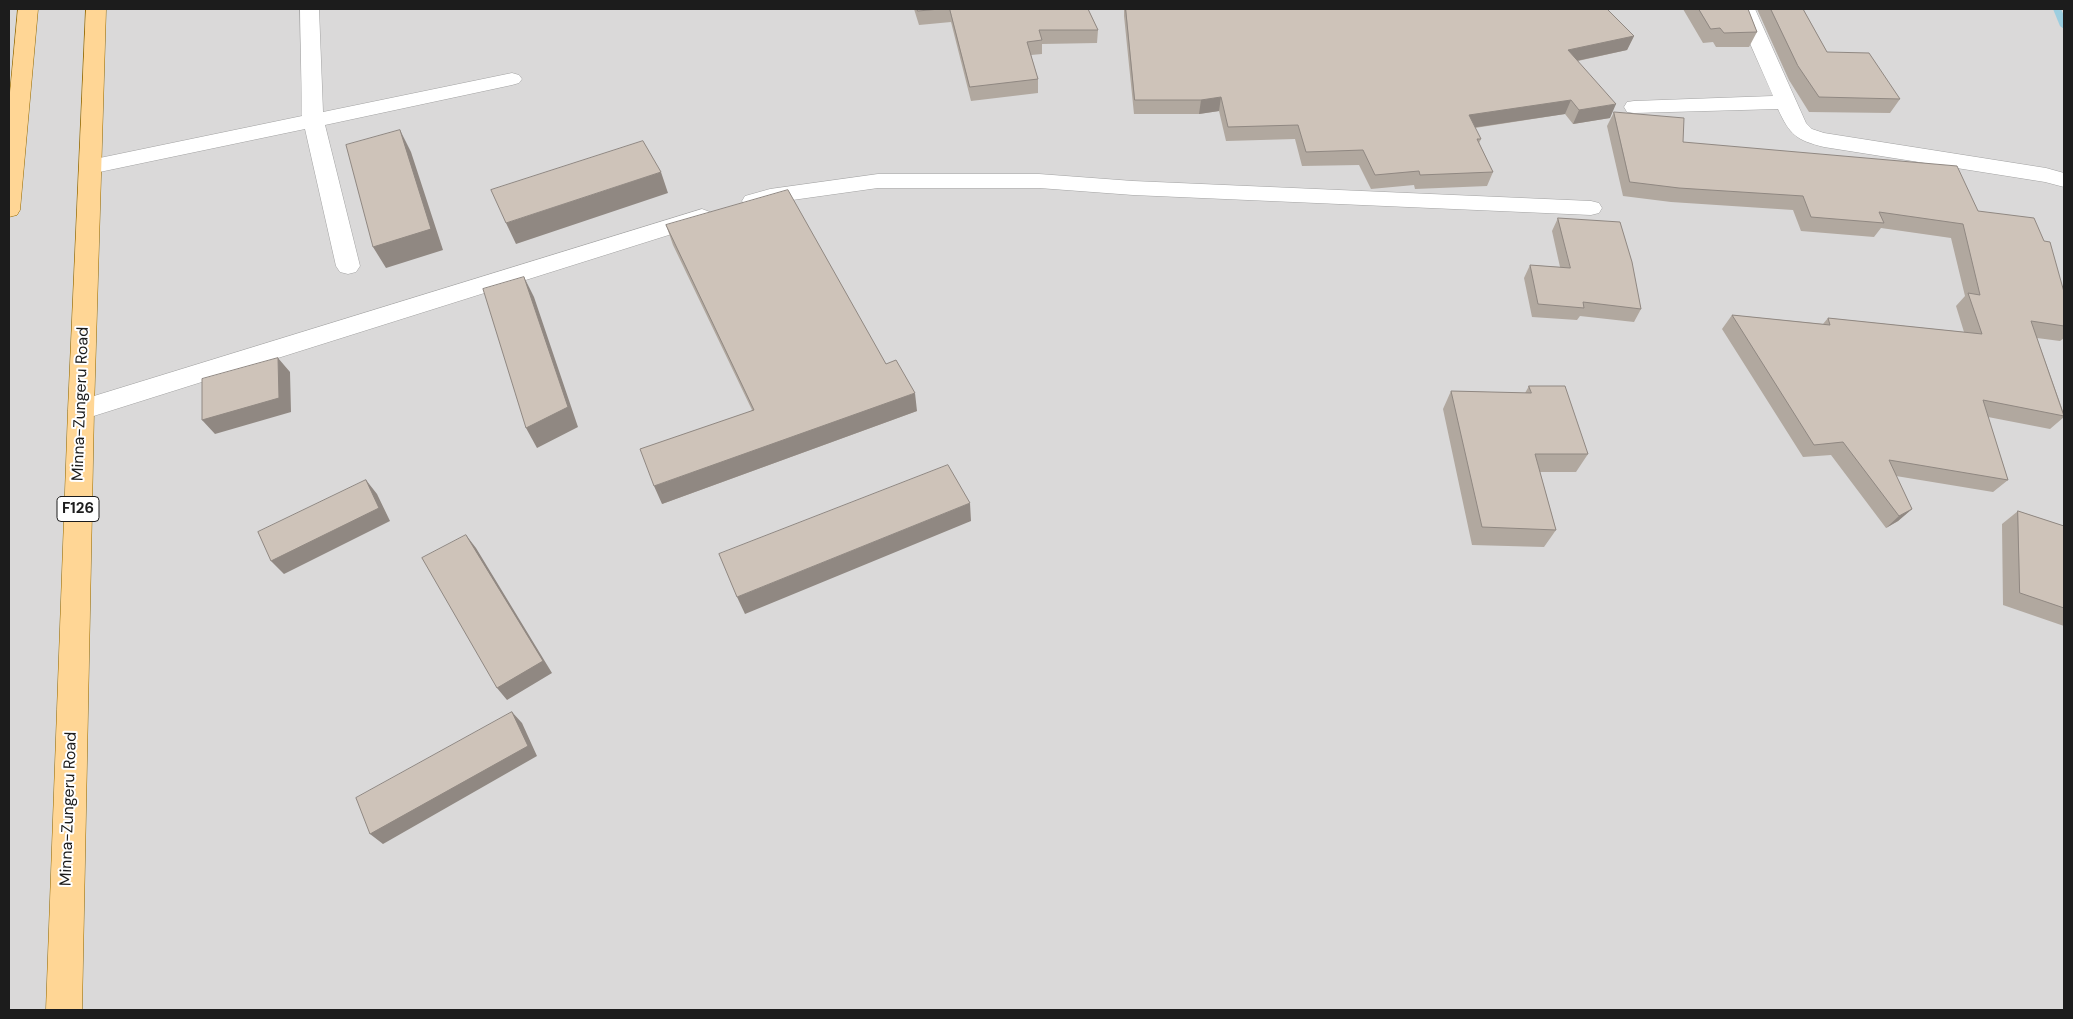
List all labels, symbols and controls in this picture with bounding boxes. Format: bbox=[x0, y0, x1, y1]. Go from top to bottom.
street label: Minna-Zungeru Road bbox=[69, 327, 93, 481]
road number: F126 bbox=[57, 496, 99, 522]
street label: Minna-Zungeru Road bbox=[57, 732, 81, 886]

